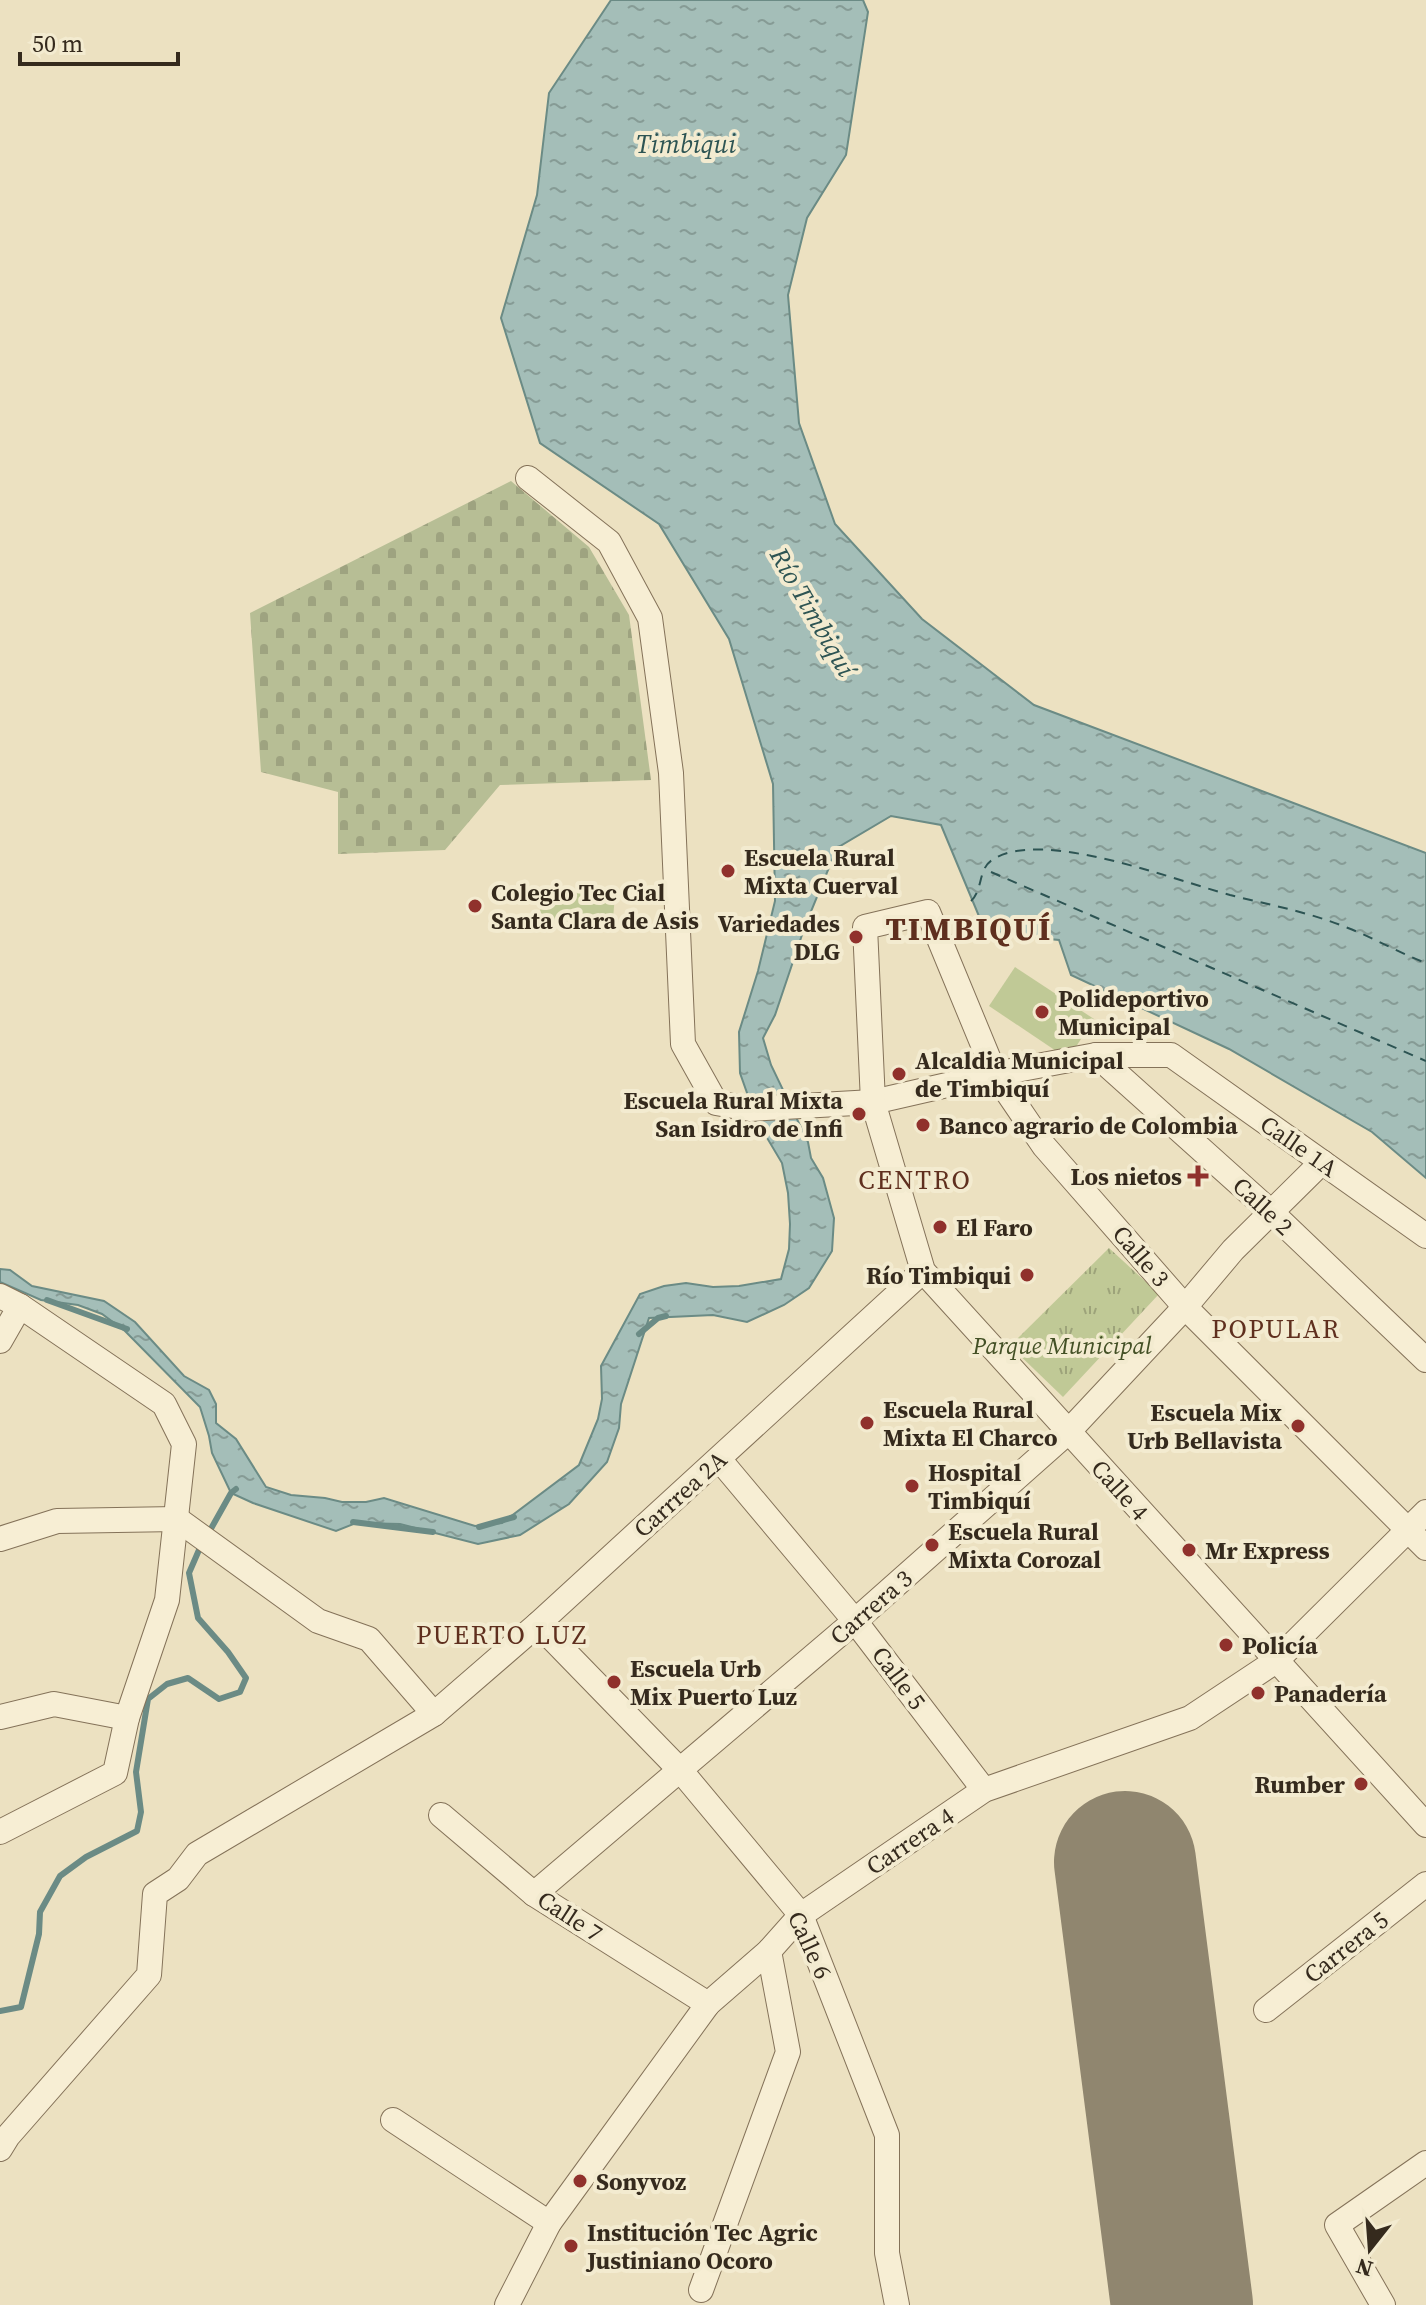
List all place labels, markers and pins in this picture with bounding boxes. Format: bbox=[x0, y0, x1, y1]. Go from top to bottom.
place label: Escuela Rural Mixta Cuerval bbox=[744, 841, 898, 902]
marker: Escuela Rural Mixta Cuerval bbox=[719, 862, 737, 880]
place label: Colegio Tec Cial Santa Clara de Asis bbox=[491, 876, 699, 937]
marker: Colegio Tec Cial Santa Clara de Asis bbox=[466, 897, 484, 915]
place label: Variedades DLG bbox=[718, 907, 840, 968]
marker: Variedades DLG bbox=[847, 928, 865, 946]
place label: Polideportivo Municipal bbox=[1058, 982, 1209, 1043]
marker: Polideportivo Municipal bbox=[1033, 1003, 1051, 1021]
place label: Alcaldia Municipal de Timbiquí bbox=[915, 1044, 1124, 1105]
marker: Alcaldia Municipal de Timbiquí bbox=[890, 1065, 908, 1083]
place label: Escuela Rural Mixta San Isidro de Infi bbox=[624, 1084, 843, 1145]
marker: Escuela Rural Mixta San Isidro de Infi bbox=[850, 1105, 868, 1123]
place label: Banco agrario de Colombia bbox=[939, 1109, 1238, 1142]
marker: Banco agrario de Colombia bbox=[914, 1116, 932, 1134]
place label: Los nietos bbox=[1071, 1160, 1182, 1193]
marker: Los nietos bbox=[1189, 1167, 1207, 1185]
place label: El Faro bbox=[956, 1211, 1033, 1244]
marker: El Faro bbox=[931, 1218, 949, 1236]
place label: Río Timbiqui bbox=[866, 1259, 1011, 1292]
marker: Río Timbiqui bbox=[1018, 1266, 1036, 1284]
place label: Escuela Rural Mixta El Charco bbox=[883, 1393, 1058, 1454]
place label: Escuela Mix Urb Bellavista bbox=[1127, 1396, 1283, 1457]
marker: Escuela Rural Mixta El Charco bbox=[858, 1414, 876, 1432]
marker: Escuela Mix Urb Bellavista bbox=[1289, 1417, 1307, 1435]
place label: Hospital Timbiquí bbox=[928, 1456, 1031, 1517]
marker: Hospital Timbiquí bbox=[903, 1477, 921, 1495]
place label: Escuela Rural Mixta Corozal bbox=[948, 1515, 1101, 1576]
place label: Mr Express bbox=[1205, 1534, 1330, 1567]
marker: Escuela Rural Mixta Corozal bbox=[923, 1536, 941, 1554]
marker: Mr Express bbox=[1180, 1541, 1198, 1559]
place label: Policía bbox=[1242, 1629, 1318, 1662]
marker: Policía bbox=[1217, 1636, 1235, 1654]
place label: Escuela Urb Mix Puerto Luz bbox=[630, 1652, 797, 1713]
marker: Escuela Urb Mix Puerto Luz bbox=[605, 1673, 623, 1691]
place label: Panadería bbox=[1274, 1677, 1387, 1710]
marker: Panadería bbox=[1249, 1684, 1267, 1702]
place label: Rumber bbox=[1254, 1768, 1346, 1801]
marker: Rumber bbox=[1352, 1775, 1370, 1793]
place label: Sonyvoz bbox=[596, 2165, 686, 2198]
marker: Sonyvoz bbox=[571, 2172, 589, 2190]
place label: Institución Tec Agric Justiniano Ocoro bbox=[585, 2216, 818, 2277]
marker: Institución Tec Agric Justiniano Ocoro bbox=[562, 2237, 580, 2255]

